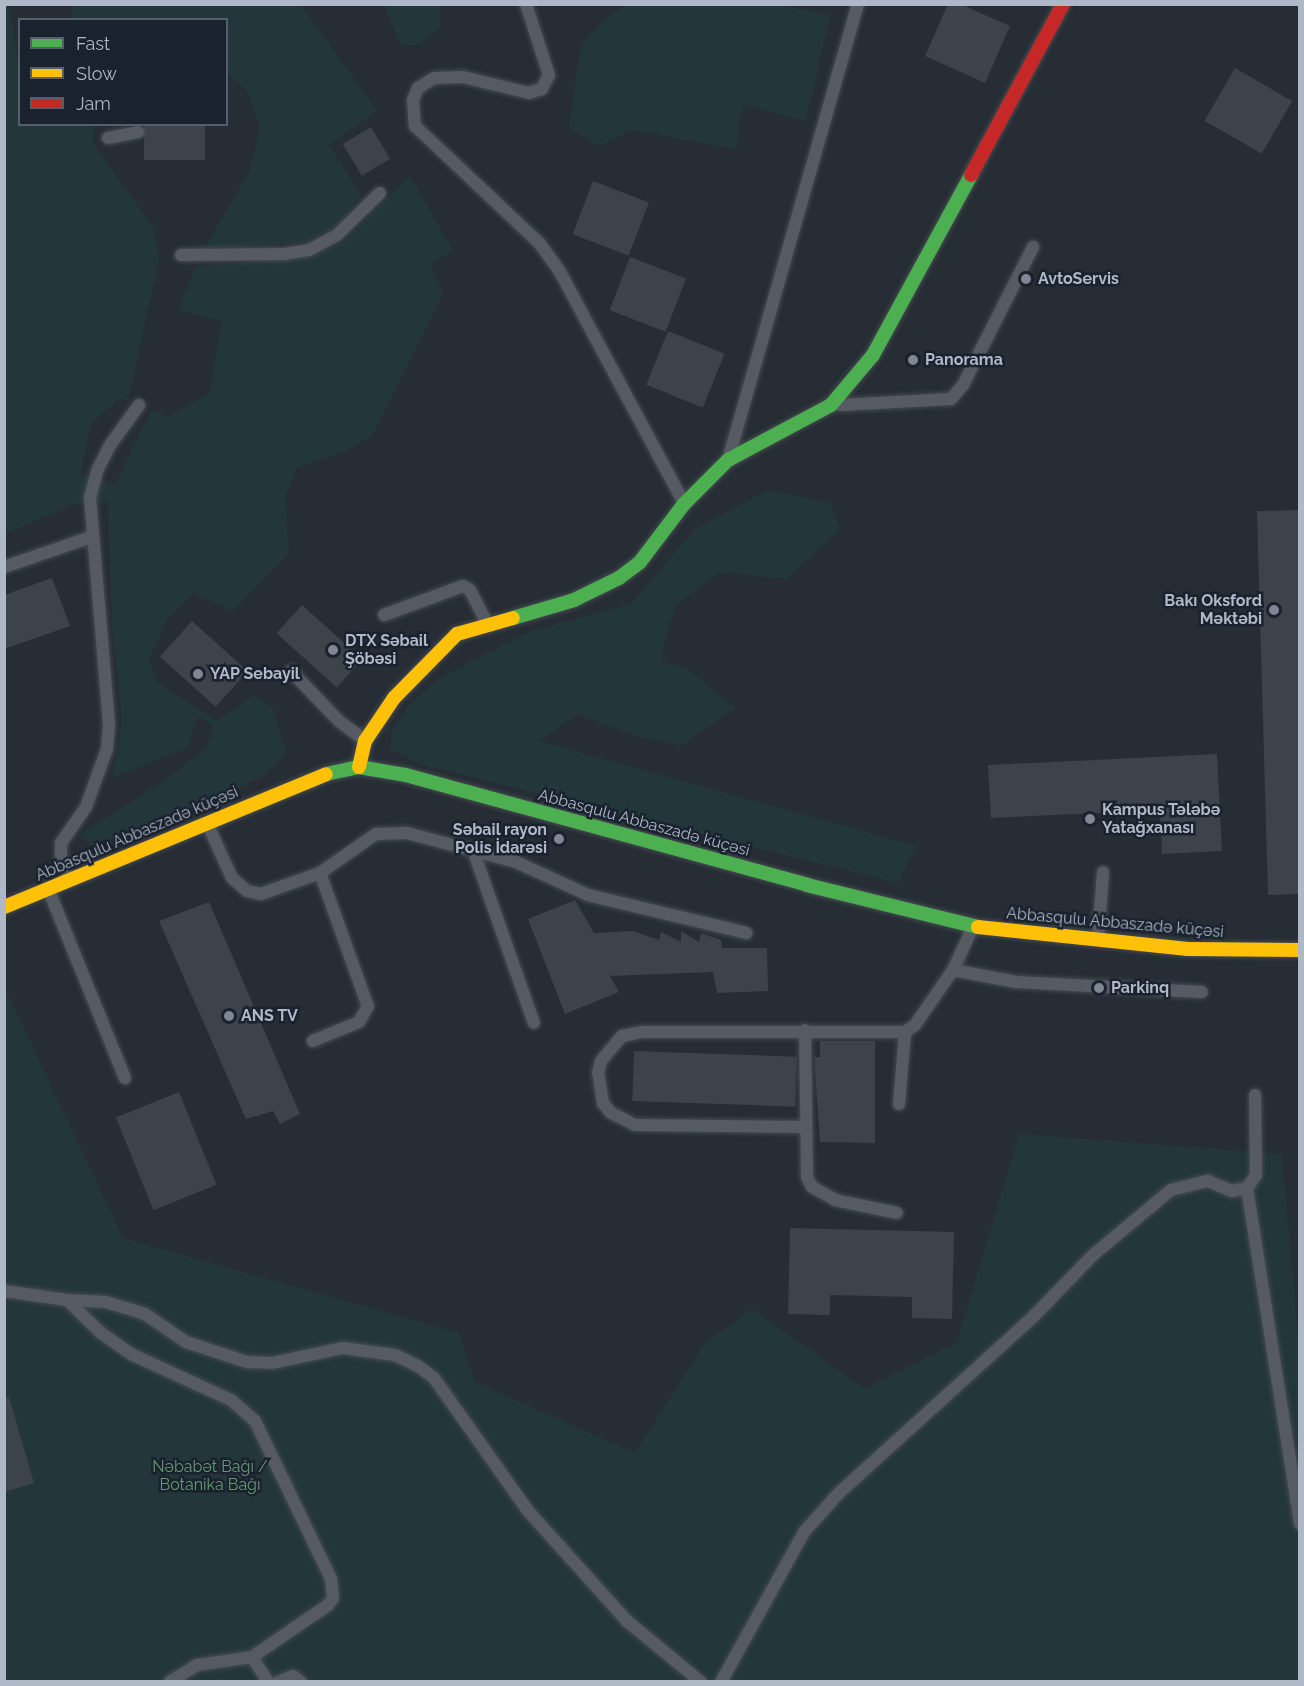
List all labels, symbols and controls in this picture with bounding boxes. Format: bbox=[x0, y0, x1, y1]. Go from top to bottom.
legend bbox=[18, 18, 228, 126]
text: Fast bbox=[76, 33, 110, 54]
text: Slow bbox=[76, 63, 117, 84]
text: Jam bbox=[76, 93, 111, 114]
place label: AvtoServis bbox=[1038, 269, 1119, 289]
marker: AvtoServis bbox=[1019, 272, 1033, 286]
place label: Panorama bbox=[925, 350, 1003, 370]
marker: Panorama bbox=[906, 353, 920, 367]
place label: Bakı Oksford Məktəbi bbox=[1164, 591, 1262, 629]
marker: Bakı Oksford Məktəbi bbox=[1267, 603, 1281, 617]
place label: DTX Səbail Şöbəsi bbox=[345, 631, 428, 669]
marker: DTX Səbail Şöbəsi bbox=[326, 643, 340, 657]
place label: YAP Sebayil bbox=[210, 664, 300, 684]
marker: YAP Sebayil bbox=[191, 667, 205, 681]
street label: Abbasqulu Abbaszadə küçəsi bbox=[33, 782, 241, 886]
street label: Abbasqulu Abbaszadə küçəsi bbox=[536, 785, 752, 861]
place label: Kampus Tələbə Yatağxanası bbox=[1102, 800, 1221, 838]
marker: Kampus Tələbə Yatağxanası bbox=[1083, 812, 1097, 826]
place label: Səbail rayon Polis İdarəsi bbox=[452, 820, 547, 858]
marker: Səbail rayon Polis İdarəsi bbox=[552, 832, 566, 846]
street label: Abbasqulu Abbaszadə küçəsi bbox=[1005, 904, 1225, 942]
place label: Parkinq bbox=[1111, 978, 1169, 998]
marker: Parkinq bbox=[1092, 981, 1106, 995]
place label: ANS TV bbox=[241, 1006, 298, 1026]
marker: ANS TV bbox=[222, 1009, 236, 1023]
park label: Nəbabət Bağı / Botanika Bağı bbox=[152, 1457, 268, 1495]

